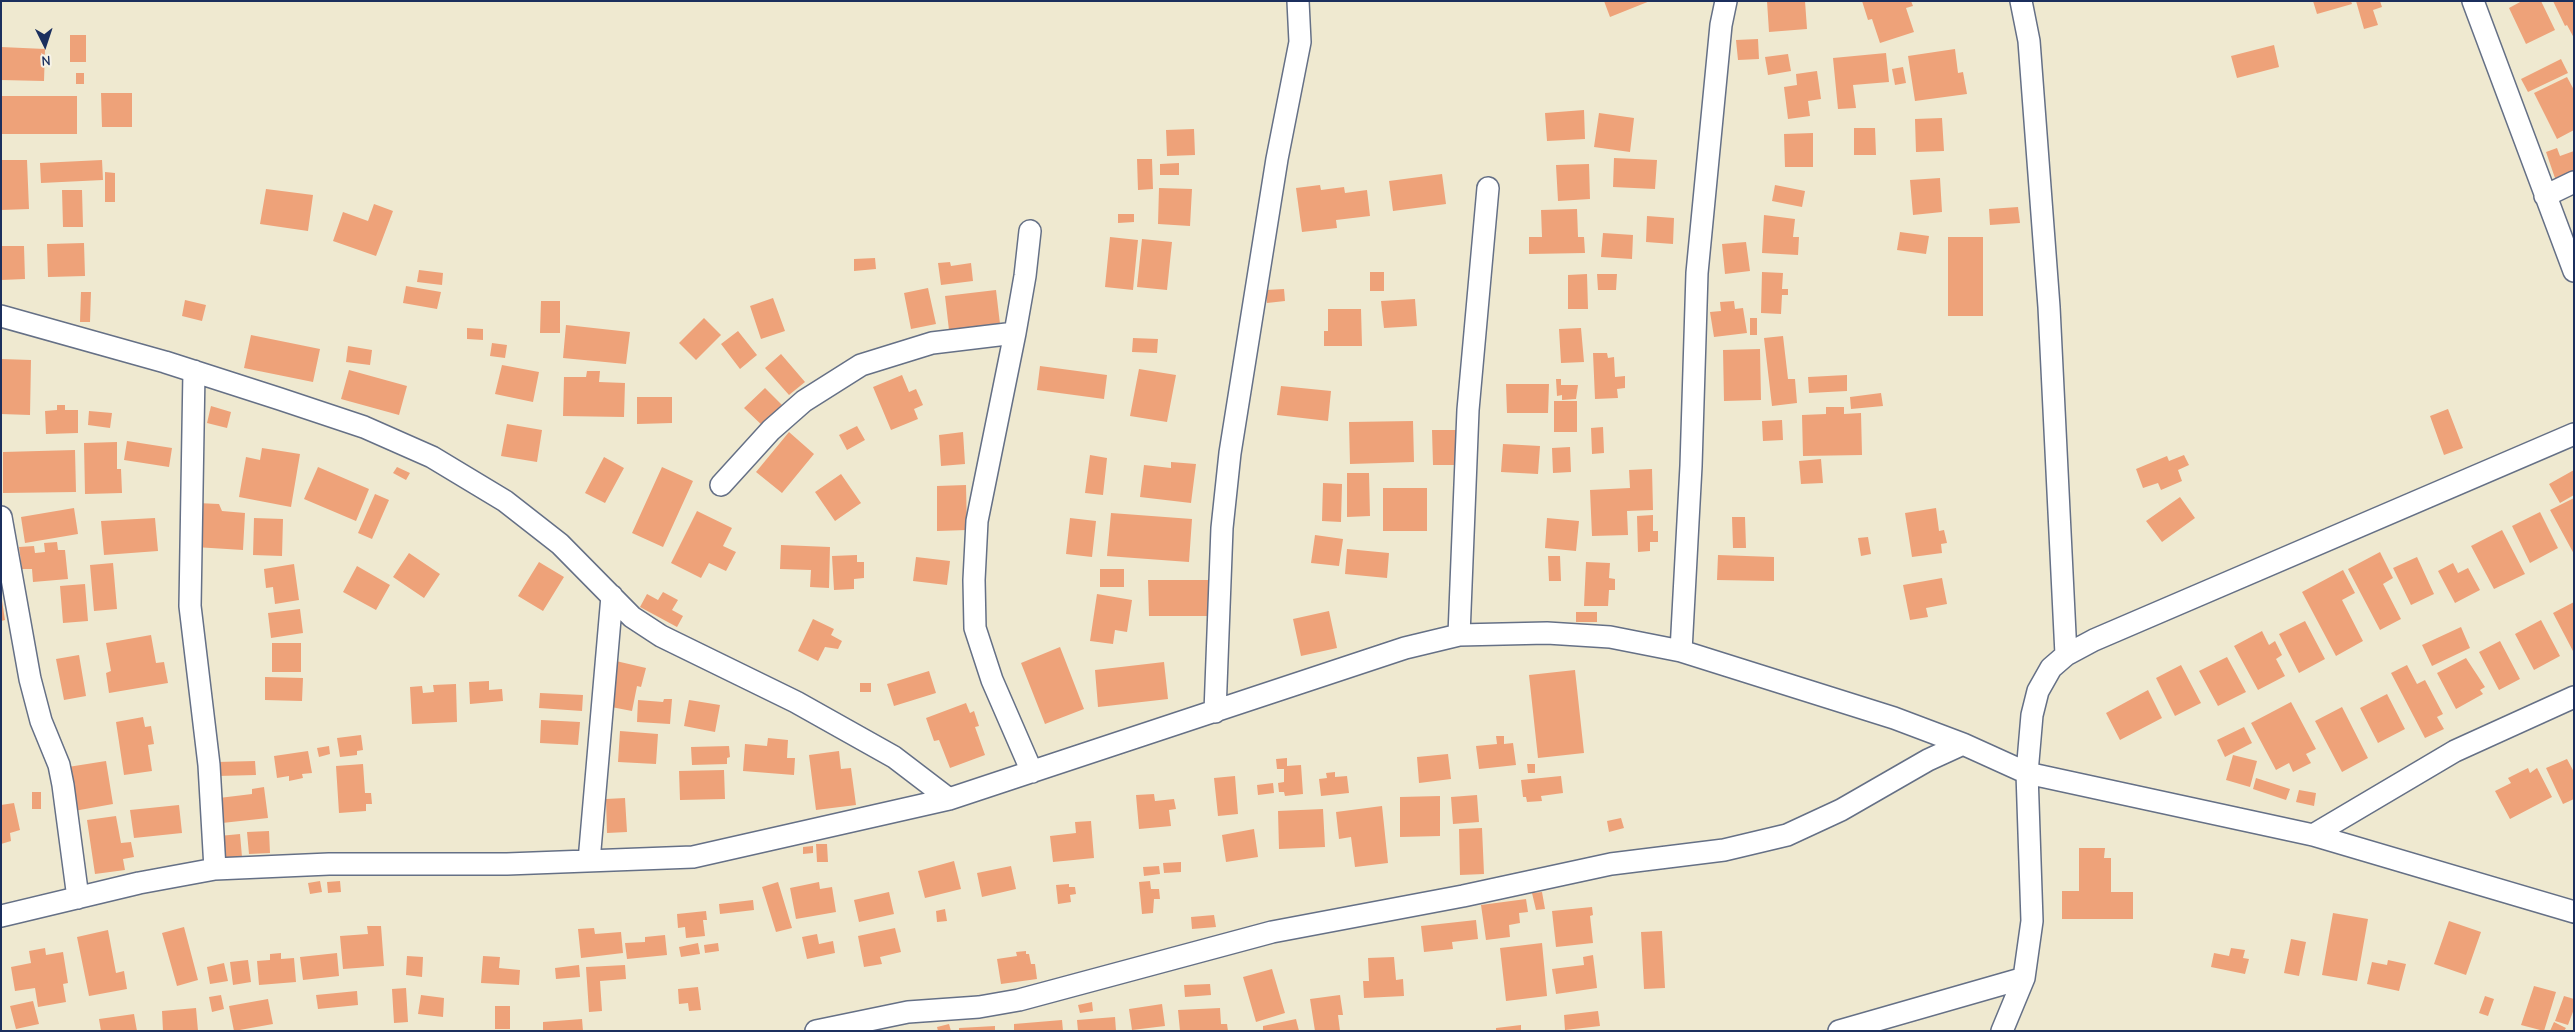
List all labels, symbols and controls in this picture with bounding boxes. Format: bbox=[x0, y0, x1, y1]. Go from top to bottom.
north arrow bbox=[20, 20, 70, 70]
text: N bbox=[41, 52, 51, 69]

